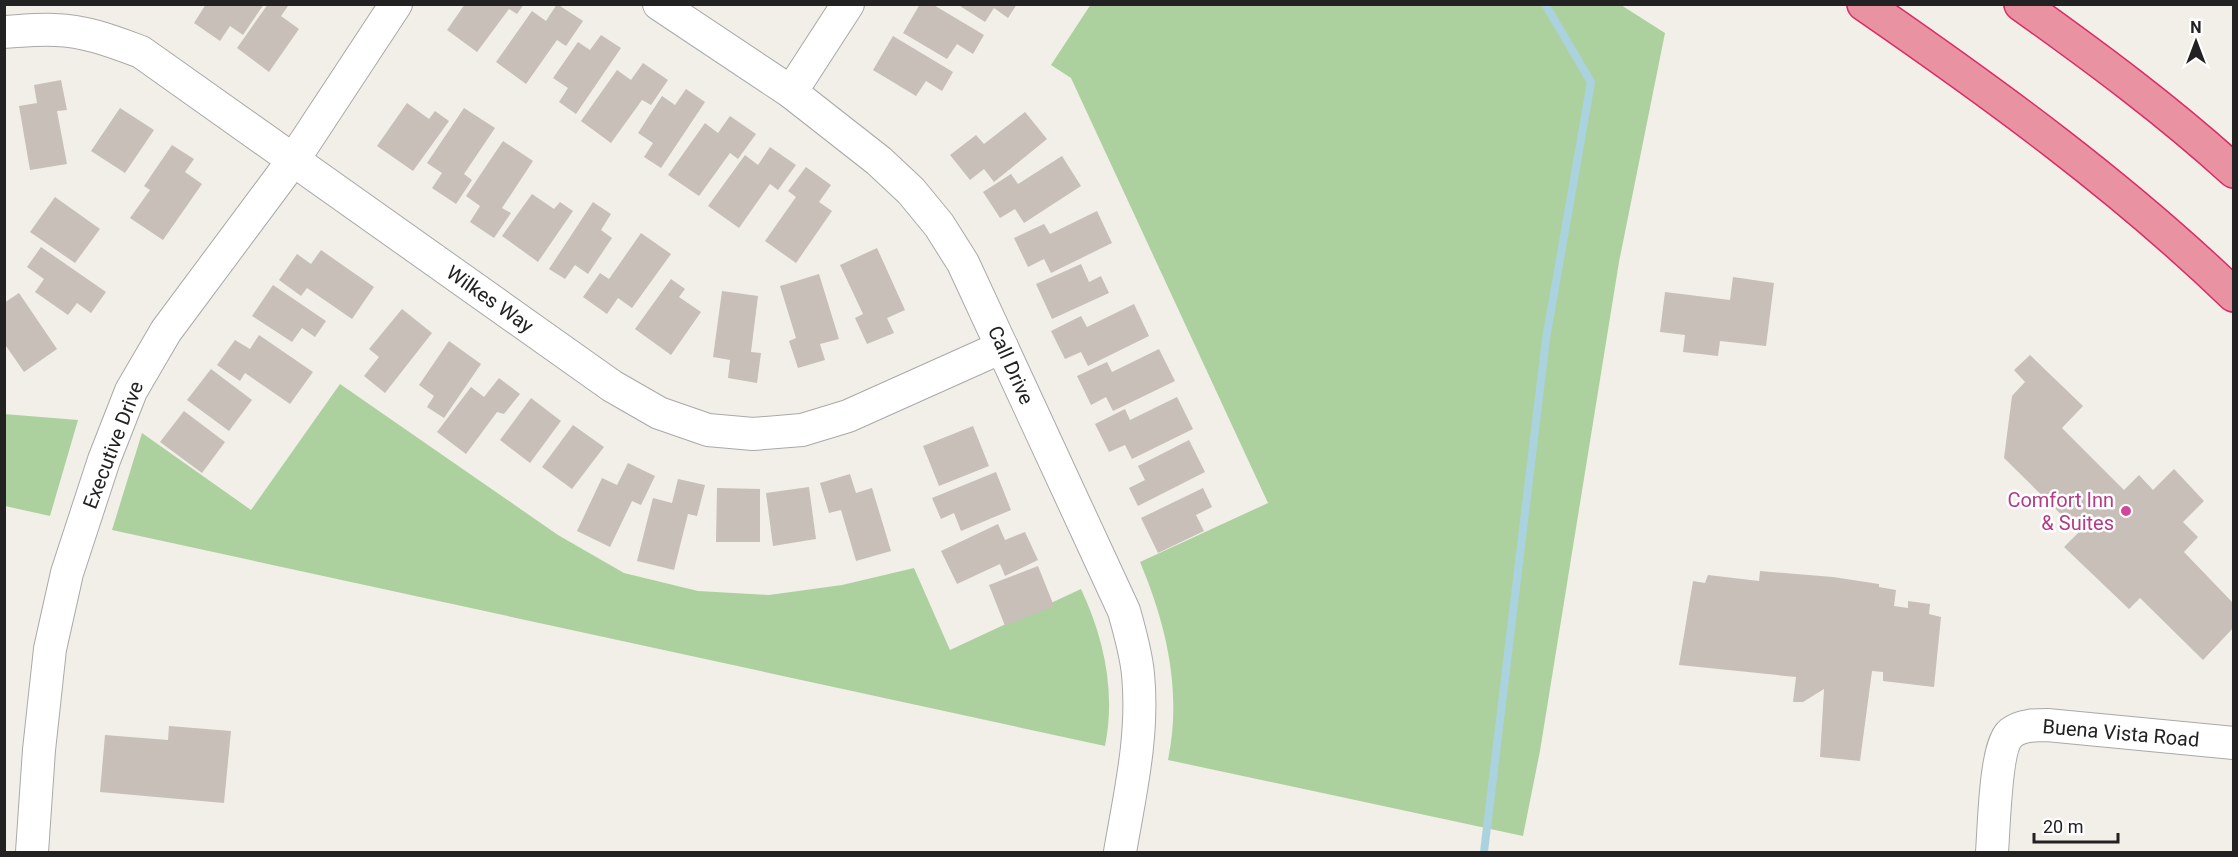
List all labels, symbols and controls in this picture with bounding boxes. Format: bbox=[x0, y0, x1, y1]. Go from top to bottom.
north arrow bbox=[2166, 12, 2226, 72]
text: N bbox=[2190, 18, 2202, 37]
street label: Wilkes Way bbox=[442, 260, 539, 338]
street label: Call Drive bbox=[983, 322, 1039, 408]
street label: Executive Drive bbox=[78, 378, 148, 512]
place label: Comfort Inn & Suites bbox=[2007, 488, 2114, 535]
marker: Comfort Inn & Suites bbox=[2119, 504, 2133, 518]
street label: Buena Vista Road bbox=[2042, 714, 2200, 752]
scale bar bbox=[2034, 806, 2118, 844]
text: 20 m bbox=[2043, 816, 2083, 837]

